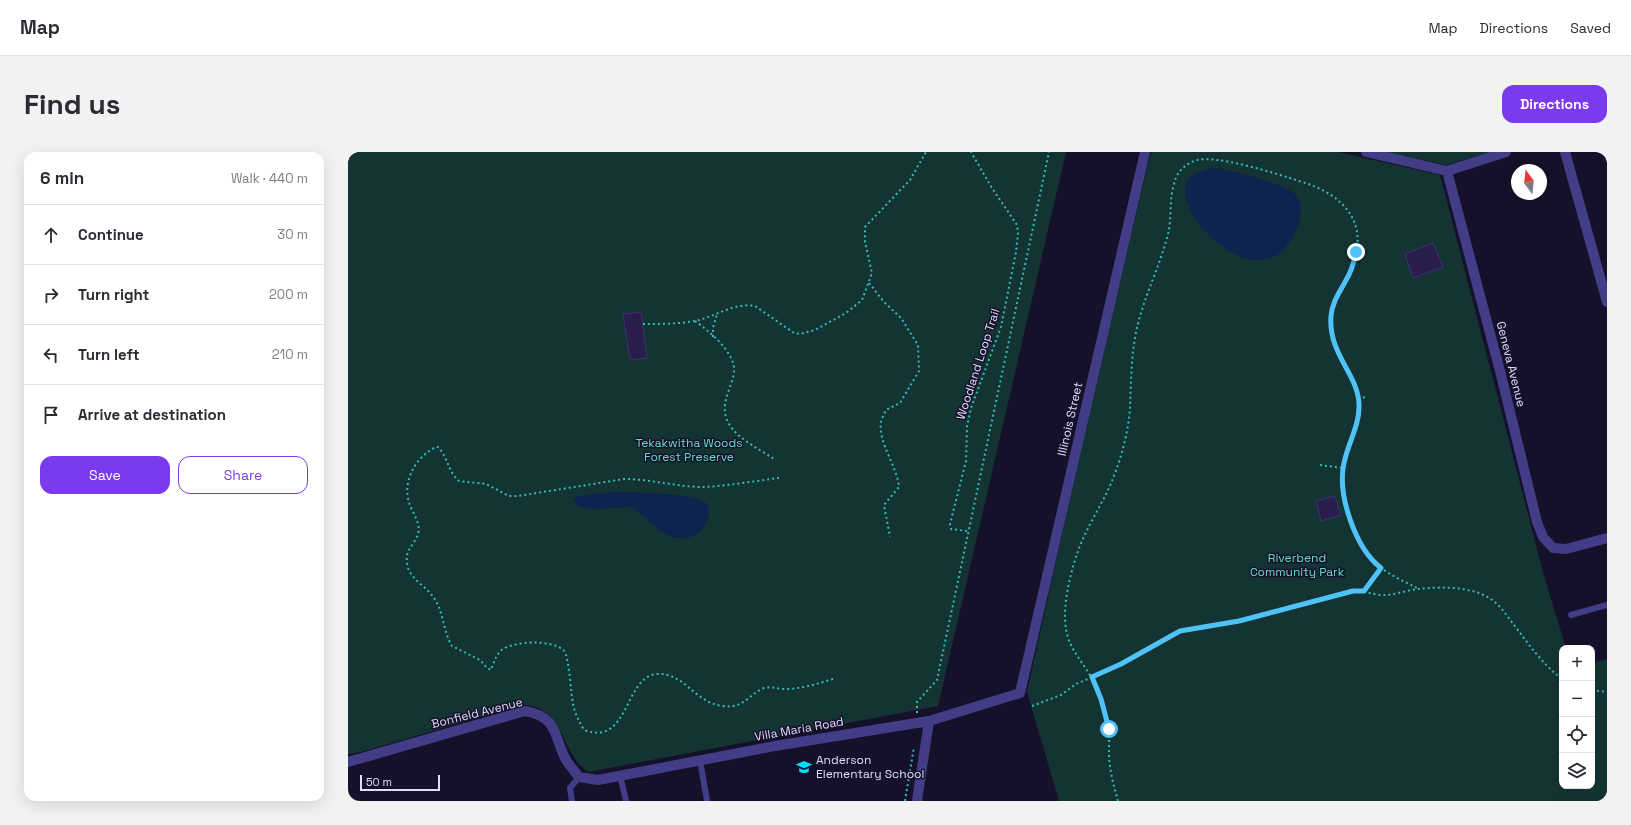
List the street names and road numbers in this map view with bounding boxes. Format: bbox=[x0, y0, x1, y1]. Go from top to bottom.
street label: Woodland Loop Trail bbox=[952, 306, 1004, 422]
street label: Geneva Avenue bbox=[1493, 320, 1529, 408]
street label: Illinois Street bbox=[1054, 380, 1086, 458]
street label: Bonfield Avenue bbox=[430, 694, 524, 732]
street label: Villa Maria Road bbox=[753, 713, 845, 745]

